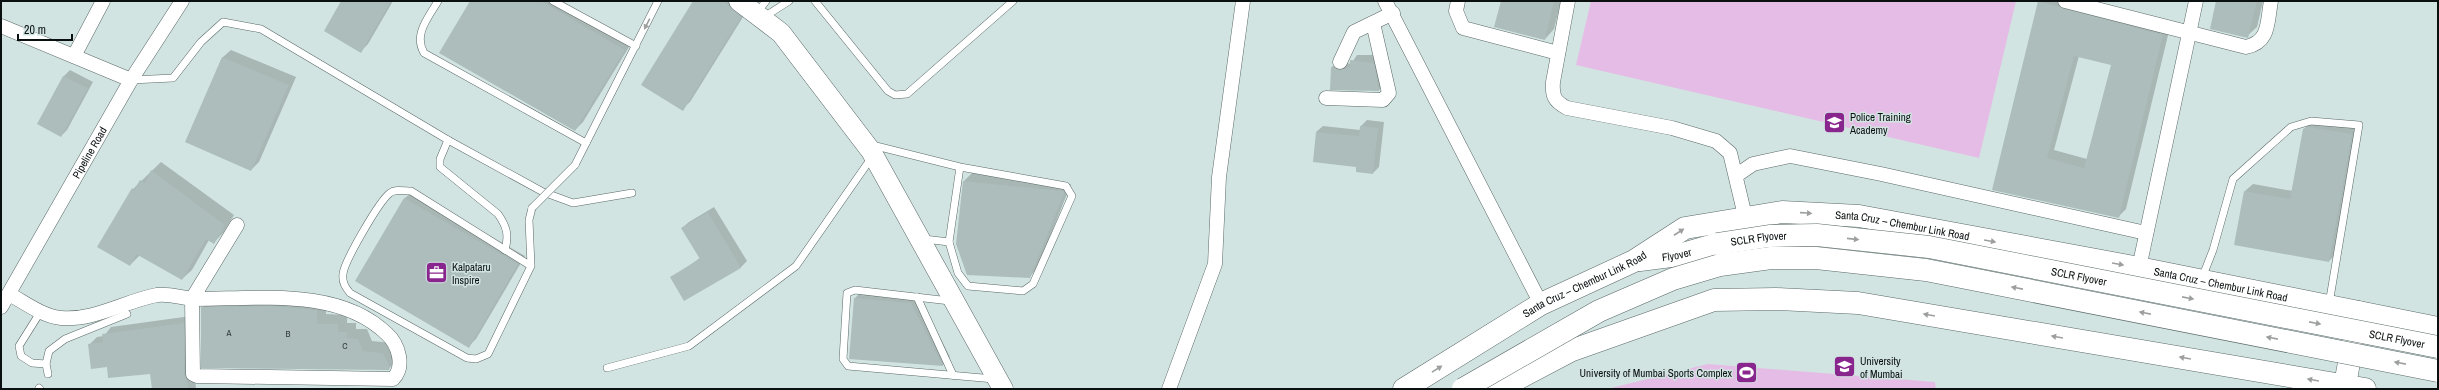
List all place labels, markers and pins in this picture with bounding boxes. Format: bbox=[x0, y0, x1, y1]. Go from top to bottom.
school or university icon: Police Training Academy bbox=[1821, 110, 1847, 136]
place label: Police Training Academy bbox=[1849, 110, 1911, 137]
office icon: Kalpataru Inspire bbox=[424, 260, 450, 286]
place label: Kalpataru Inspire bbox=[452, 260, 491, 287]
school or university icon: University of Mumbai bbox=[1831, 354, 1857, 380]
place label: University of Mumbai bbox=[1860, 354, 1903, 381]
sports icon: University of Mumbai Sports Complex bbox=[1734, 360, 1760, 386]
place label: University of Mumbai Sports Complex bbox=[1580, 366, 1732, 380]

